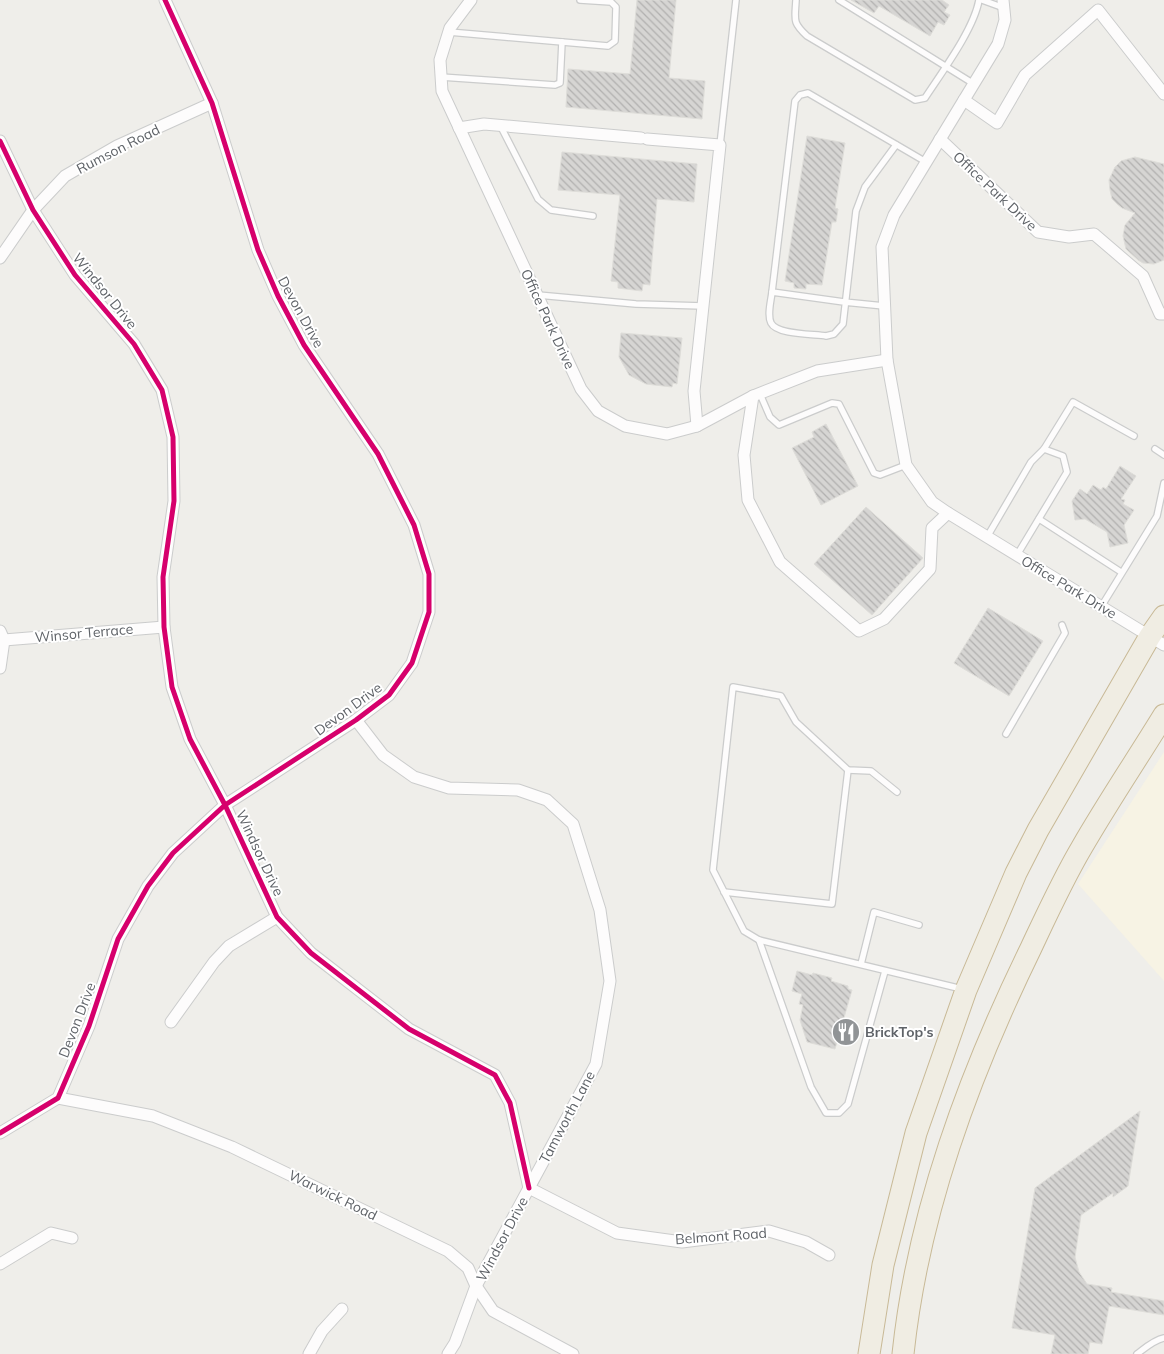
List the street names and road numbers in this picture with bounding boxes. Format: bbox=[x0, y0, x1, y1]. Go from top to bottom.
street label: Rumson Road bbox=[73, 120, 163, 178]
street label: Office Park Drive bbox=[949, 147, 1041, 235]
street label: Windsor Drive bbox=[69, 249, 141, 333]
street label: Office Park Drive bbox=[517, 266, 579, 372]
street label: Devon Drive bbox=[274, 273, 328, 351]
street label: Office Park Drive bbox=[1018, 551, 1120, 623]
street label: Winsor Terrace bbox=[34, 620, 134, 646]
street label: Devon Drive bbox=[311, 679, 385, 739]
street label: Windsor Drive bbox=[232, 807, 288, 899]
street label: Devon Drive bbox=[54, 980, 100, 1060]
street label: Tamworth Lane bbox=[535, 1068, 599, 1166]
street label: Warwick Road bbox=[286, 1166, 380, 1224]
street label: Windsor Drive bbox=[472, 1194, 532, 1284]
street label: Belmont Road bbox=[675, 1224, 767, 1248]

